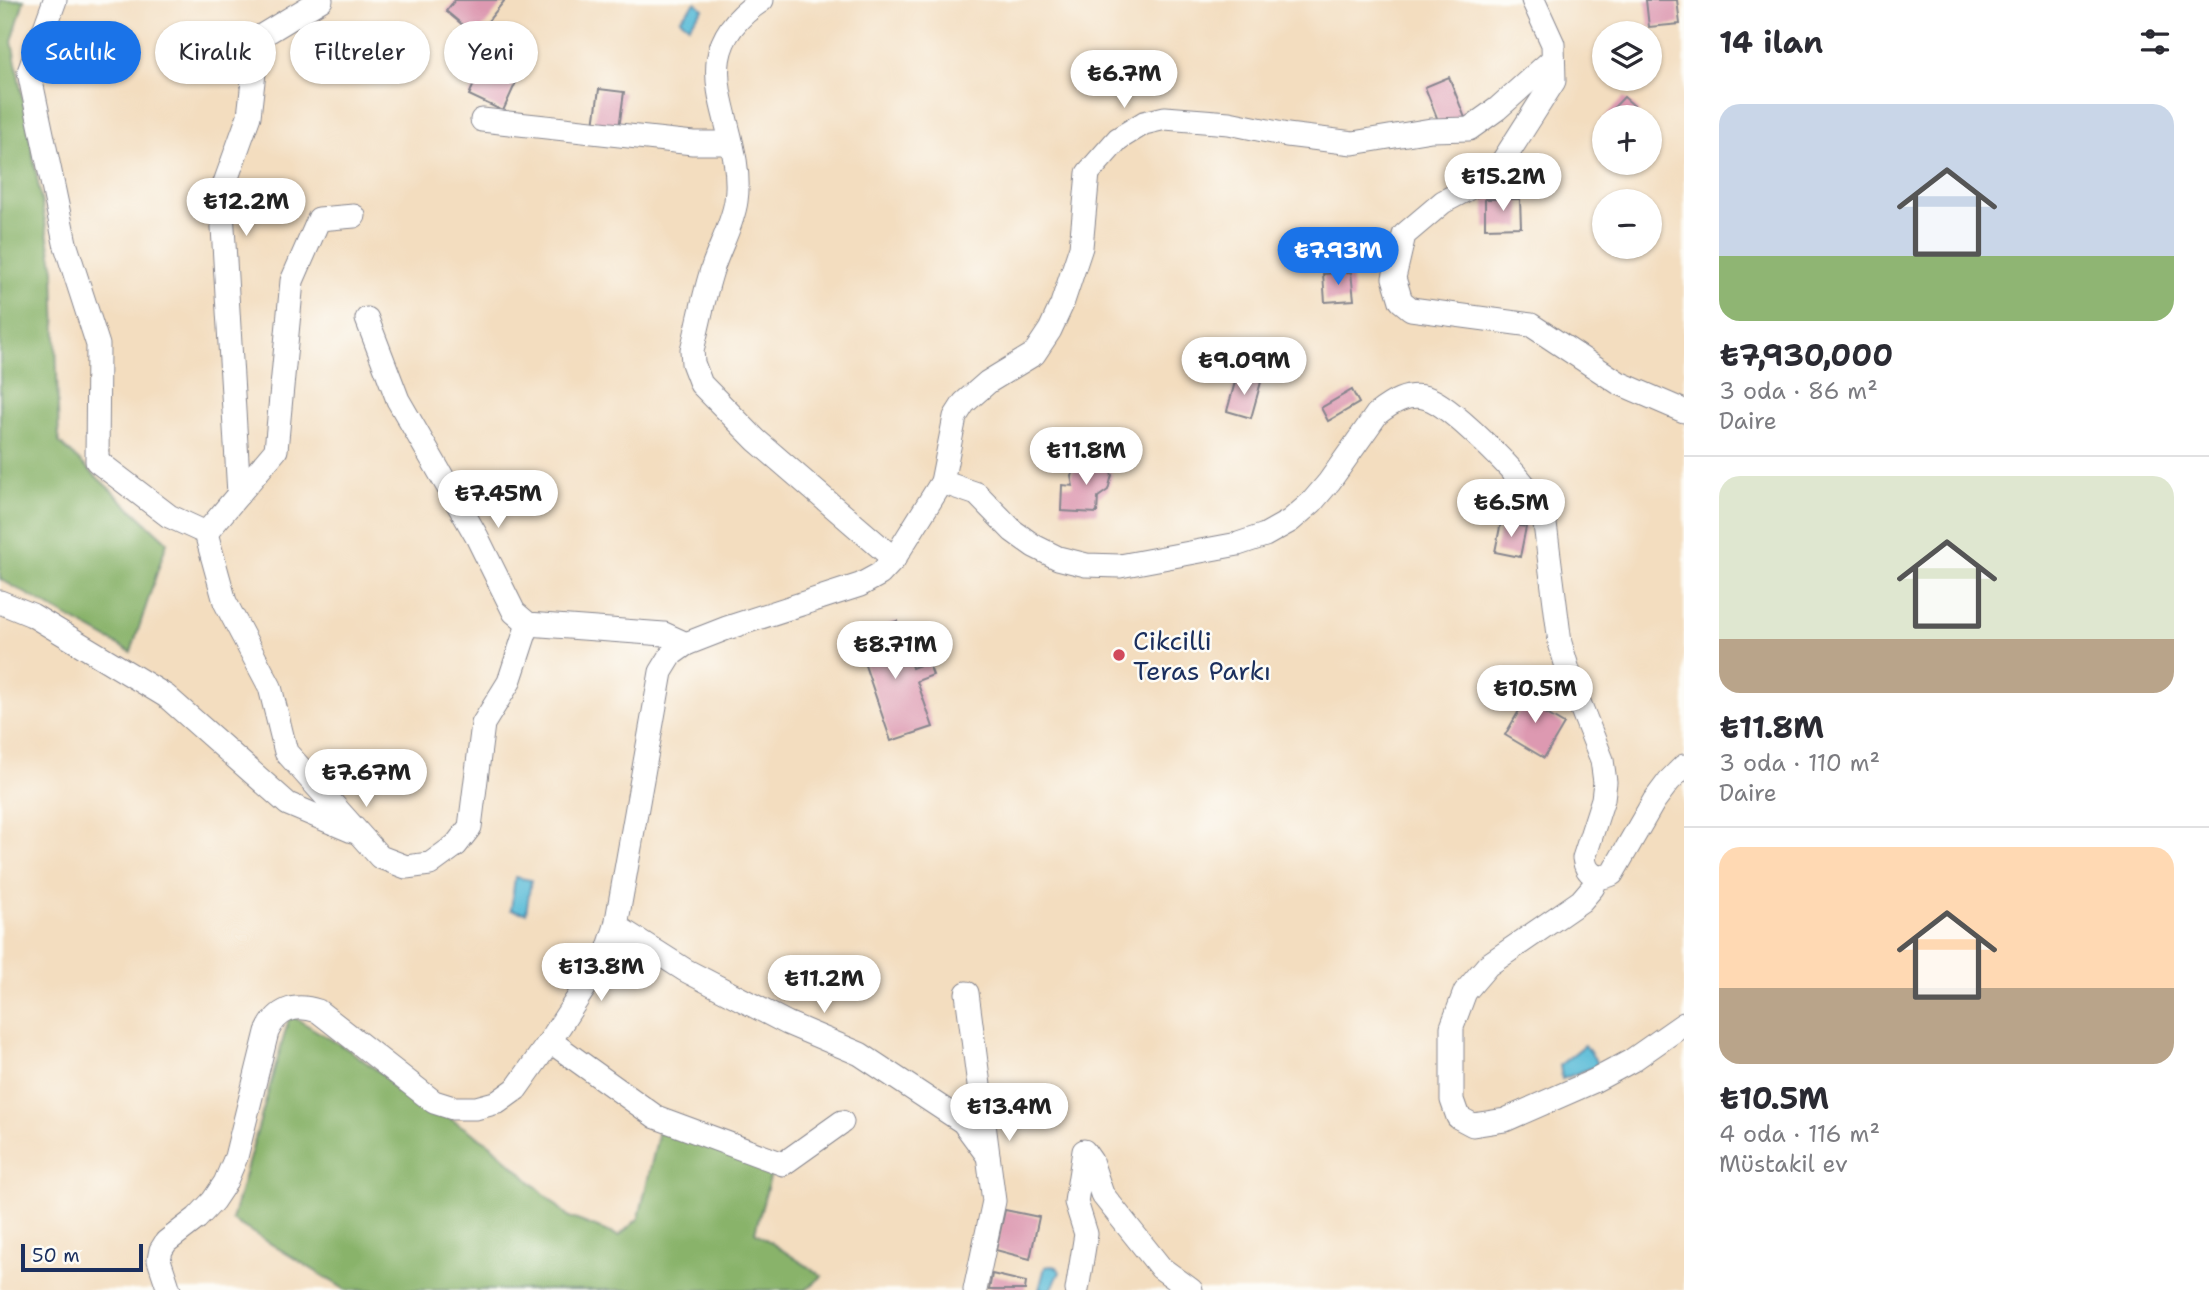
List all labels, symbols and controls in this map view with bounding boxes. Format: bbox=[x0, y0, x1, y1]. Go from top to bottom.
chip: Satılık bbox=[21, 21, 141, 84]
chip: Kiralık bbox=[155, 21, 276, 84]
chip: Filtreler bbox=[290, 21, 430, 84]
chip: Yeni bbox=[444, 21, 538, 84]
map controls bbox=[1592, 21, 1662, 259]
button: layers bbox=[1592, 21, 1662, 91]
text: 14 ilan bbox=[1719, 22, 1823, 63]
icon: filters bbox=[2136, 23, 2174, 61]
pin: ₺6.7M bbox=[1075, 50, 1173, 110]
text: ₺6.7M bbox=[1086, 58, 1162, 88]
button: + bbox=[1592, 105, 1662, 175]
icon: home bbox=[1884, 149, 2010, 275]
pin: ₺15.2M bbox=[1446, 154, 1560, 213]
text: ₺15.2M bbox=[1460, 161, 1546, 191]
pin: ₺12.2M bbox=[189, 178, 303, 238]
text: ₺12.2M bbox=[203, 186, 289, 216]
button: − bbox=[1592, 189, 1662, 259]
pin: ₺7.93M bbox=[1281, 228, 1395, 287]
text: ₺7.93M bbox=[1294, 235, 1382, 265]
text: ₺7,930,000 bbox=[1719, 335, 1893, 376]
pin: ₺9.09M bbox=[1187, 338, 1301, 397]
text: ₺9.09M bbox=[1198, 345, 1290, 375]
text: 3 oda · 86 m² bbox=[1719, 376, 1878, 406]
text: Daire bbox=[1719, 406, 1777, 436]
pin: ₺11.8M bbox=[1029, 428, 1143, 487]
text: ₺11.8M bbox=[1046, 435, 1126, 465]
pin: ₺7.45M bbox=[441, 470, 555, 530]
text: ₺7.45M bbox=[454, 478, 542, 508]
pin: ₺6.5M bbox=[1462, 480, 1560, 539]
text: ₺6.5M bbox=[1473, 487, 1549, 517]
icon: home bbox=[1884, 521, 2010, 647]
pin: ₺8.71M bbox=[838, 622, 952, 681]
place label: Cikcilli Teras Parkı bbox=[1133, 623, 1271, 688]
text: ₺8.71M bbox=[853, 629, 937, 659]
marker: Cikcilli Teras Parkı bbox=[1111, 647, 1127, 663]
pin: ₺10.5M bbox=[1478, 666, 1592, 725]
text: ₺10.5M bbox=[1493, 673, 1577, 703]
text: ₺11.8M bbox=[1719, 707, 1824, 748]
text: 3 oda · 110 m² bbox=[1719, 748, 1880, 778]
pin: ₺7.67M bbox=[309, 750, 423, 809]
text: ₺7.67M bbox=[321, 757, 411, 787]
text: Daire bbox=[1719, 778, 1777, 808]
icon: home bbox=[1884, 892, 2010, 1018]
pin: ₺13.8M bbox=[544, 944, 658, 1003]
text: ₺13.8M bbox=[558, 951, 644, 981]
pin: ₺11.2M bbox=[767, 956, 881, 1015]
text: ₺11.2M bbox=[784, 963, 864, 993]
text: ₺10.5M bbox=[1719, 1078, 1829, 1119]
pin: ₺13.4M bbox=[952, 1084, 1066, 1143]
text: ₺13.4M bbox=[966, 1091, 1052, 1121]
text: 4 oda · 116 m² bbox=[1719, 1119, 1880, 1149]
text: Müstakil ev bbox=[1719, 1149, 1848, 1179]
scale bar bbox=[21, 1241, 144, 1273]
text: 50 m bbox=[32, 1243, 80, 1268]

